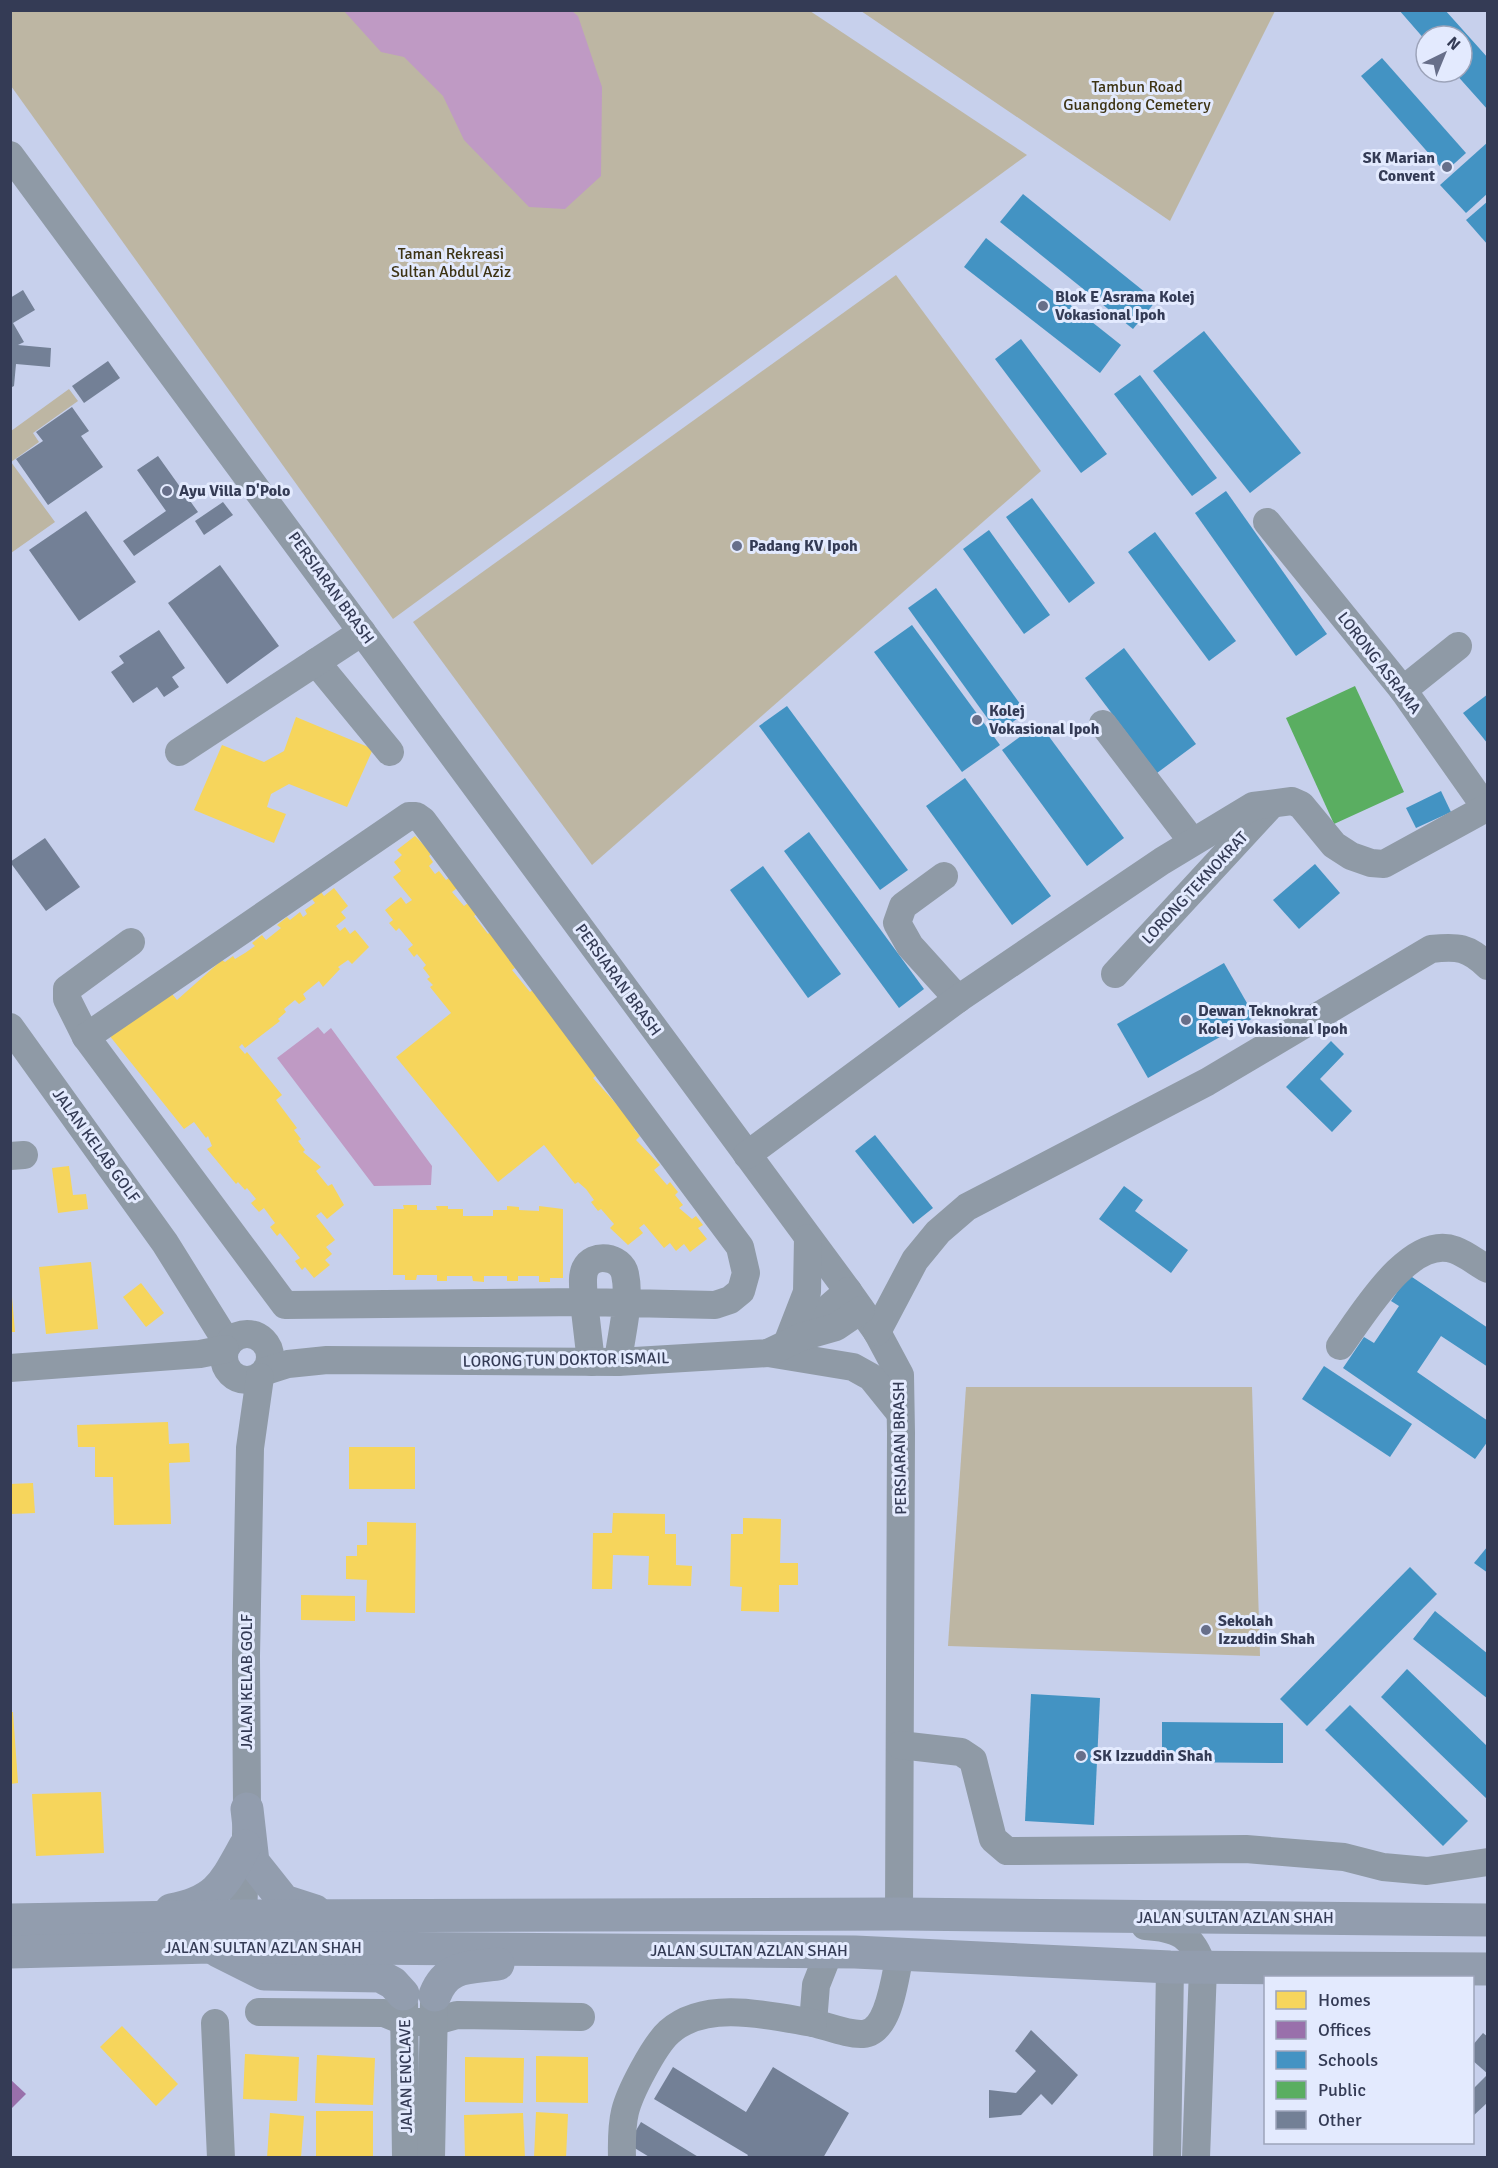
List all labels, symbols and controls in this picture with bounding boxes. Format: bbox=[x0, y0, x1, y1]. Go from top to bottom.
north arrow bbox=[1414, 24, 1474, 84]
text: N bbox=[1443, 33, 1464, 55]
park label: Tambun Road Guangdong Cemetery bbox=[1063, 77, 1211, 115]
place label: SK Marian Convent bbox=[1363, 148, 1435, 186]
marker: SK Marian Convent bbox=[1440, 160, 1454, 174]
park label: Taman Rekreasi Sultan Abdul Aziz bbox=[391, 244, 511, 282]
place label: Blok E Asrama Kolej Vokasional Ipoh bbox=[1055, 287, 1195, 325]
marker: Blok E Asrama Kolej Vokasional Ipoh bbox=[1036, 299, 1050, 313]
place label: Ayu Villa D'Polo bbox=[179, 481, 290, 501]
marker: Ayu Villa D'Polo bbox=[160, 484, 174, 498]
street label: PERSIARAN BRASH bbox=[284, 528, 378, 648]
place label: Padang KV Ipoh bbox=[749, 536, 858, 556]
marker: Padang KV Ipoh bbox=[730, 539, 744, 553]
street label: LORONG ASRAMA bbox=[1333, 608, 1425, 718]
place label: Kolej Vokasional Ipoh bbox=[989, 701, 1100, 739]
marker: Kolej Vokasional Ipoh bbox=[970, 713, 984, 727]
street label: LORONG TEKNOKRAT bbox=[1138, 827, 1252, 948]
street label: PERSIARAN BRASH bbox=[571, 920, 665, 1040]
place label: Dewan Teknokrat Kolej Vokasional Ipoh bbox=[1198, 1001, 1348, 1039]
marker: Dewan Teknokrat Kolej Vokasional Ipoh bbox=[1179, 1013, 1193, 1027]
street label: JALAN KELAB GOLF bbox=[48, 1085, 144, 1207]
street label: LORONG TUN DOKTOR ISMAIL bbox=[463, 1348, 669, 1372]
street label: PERSIARAN BRASH bbox=[889, 1381, 911, 1515]
place label: Sekolah Izzuddin Shah bbox=[1218, 1611, 1315, 1649]
street label: JALAN KELAB GOLF bbox=[237, 1614, 257, 1750]
marker: Sekolah Izzuddin Shah bbox=[1199, 1623, 1213, 1637]
place label: SK Izzuddin Shah bbox=[1093, 1746, 1213, 1766]
marker: SK Izzuddin Shah bbox=[1074, 1749, 1088, 1763]
street label: JALAN SULTAN AZLAN SHAH bbox=[1136, 1908, 1334, 1928]
street label: JALAN SULTAN AZLAN SHAH bbox=[164, 1938, 362, 1958]
street label: JALAN SULTAN AZLAN SHAH bbox=[650, 1941, 848, 1961]
legend bbox=[1264, 1976, 1474, 2144]
text: Homes bbox=[1318, 1989, 1371, 2011]
street label: JALAN ENCLAVE bbox=[395, 2019, 417, 2133]
text: Offices bbox=[1318, 2019, 1371, 2041]
text: Schools bbox=[1318, 2049, 1378, 2071]
text: Public bbox=[1318, 2079, 1366, 2101]
text: Other bbox=[1318, 2109, 1362, 2131]

